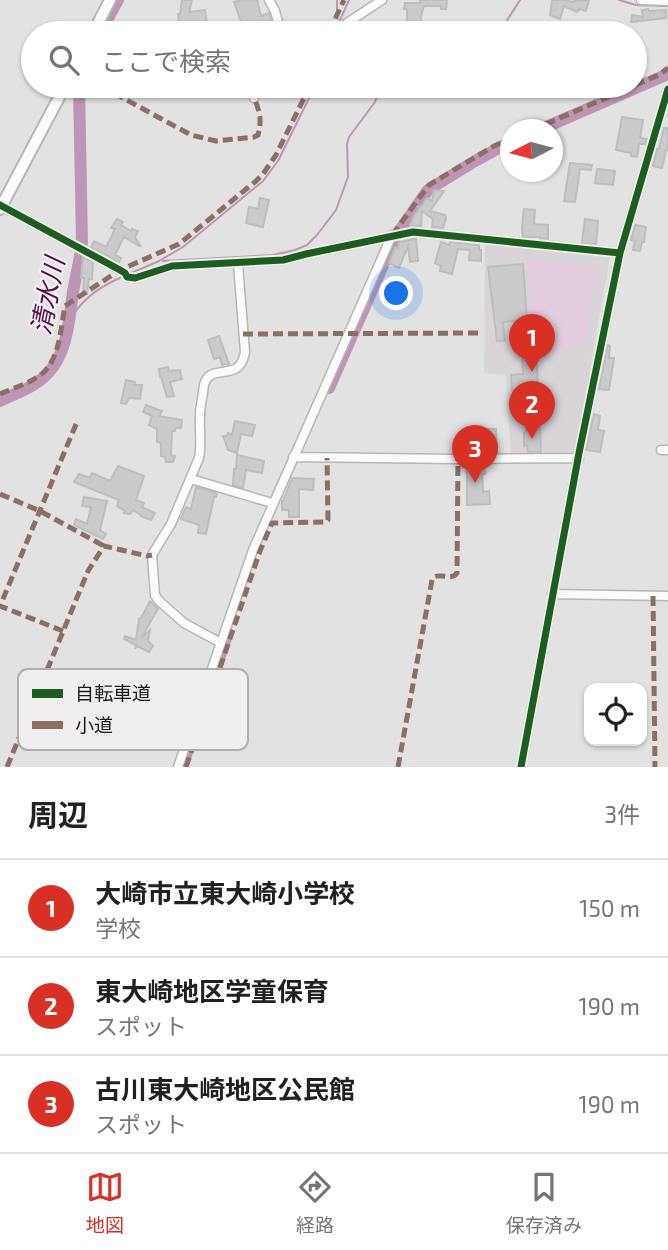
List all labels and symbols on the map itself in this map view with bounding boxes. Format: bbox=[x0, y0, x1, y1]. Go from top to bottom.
north arrow bbox=[500, 119, 563, 182]
water label: 清水川 bbox=[24, 252, 70, 337]
your location bbox=[379, 276, 413, 310]
pin: 1 bbox=[509, 314, 555, 372]
pin: 2 bbox=[509, 381, 555, 439]
pin: 3 bbox=[452, 425, 498, 483]
legend bbox=[18, 669, 248, 750]
text: 自転車道 bbox=[75, 681, 151, 704]
text: 小道 bbox=[75, 713, 113, 736]

